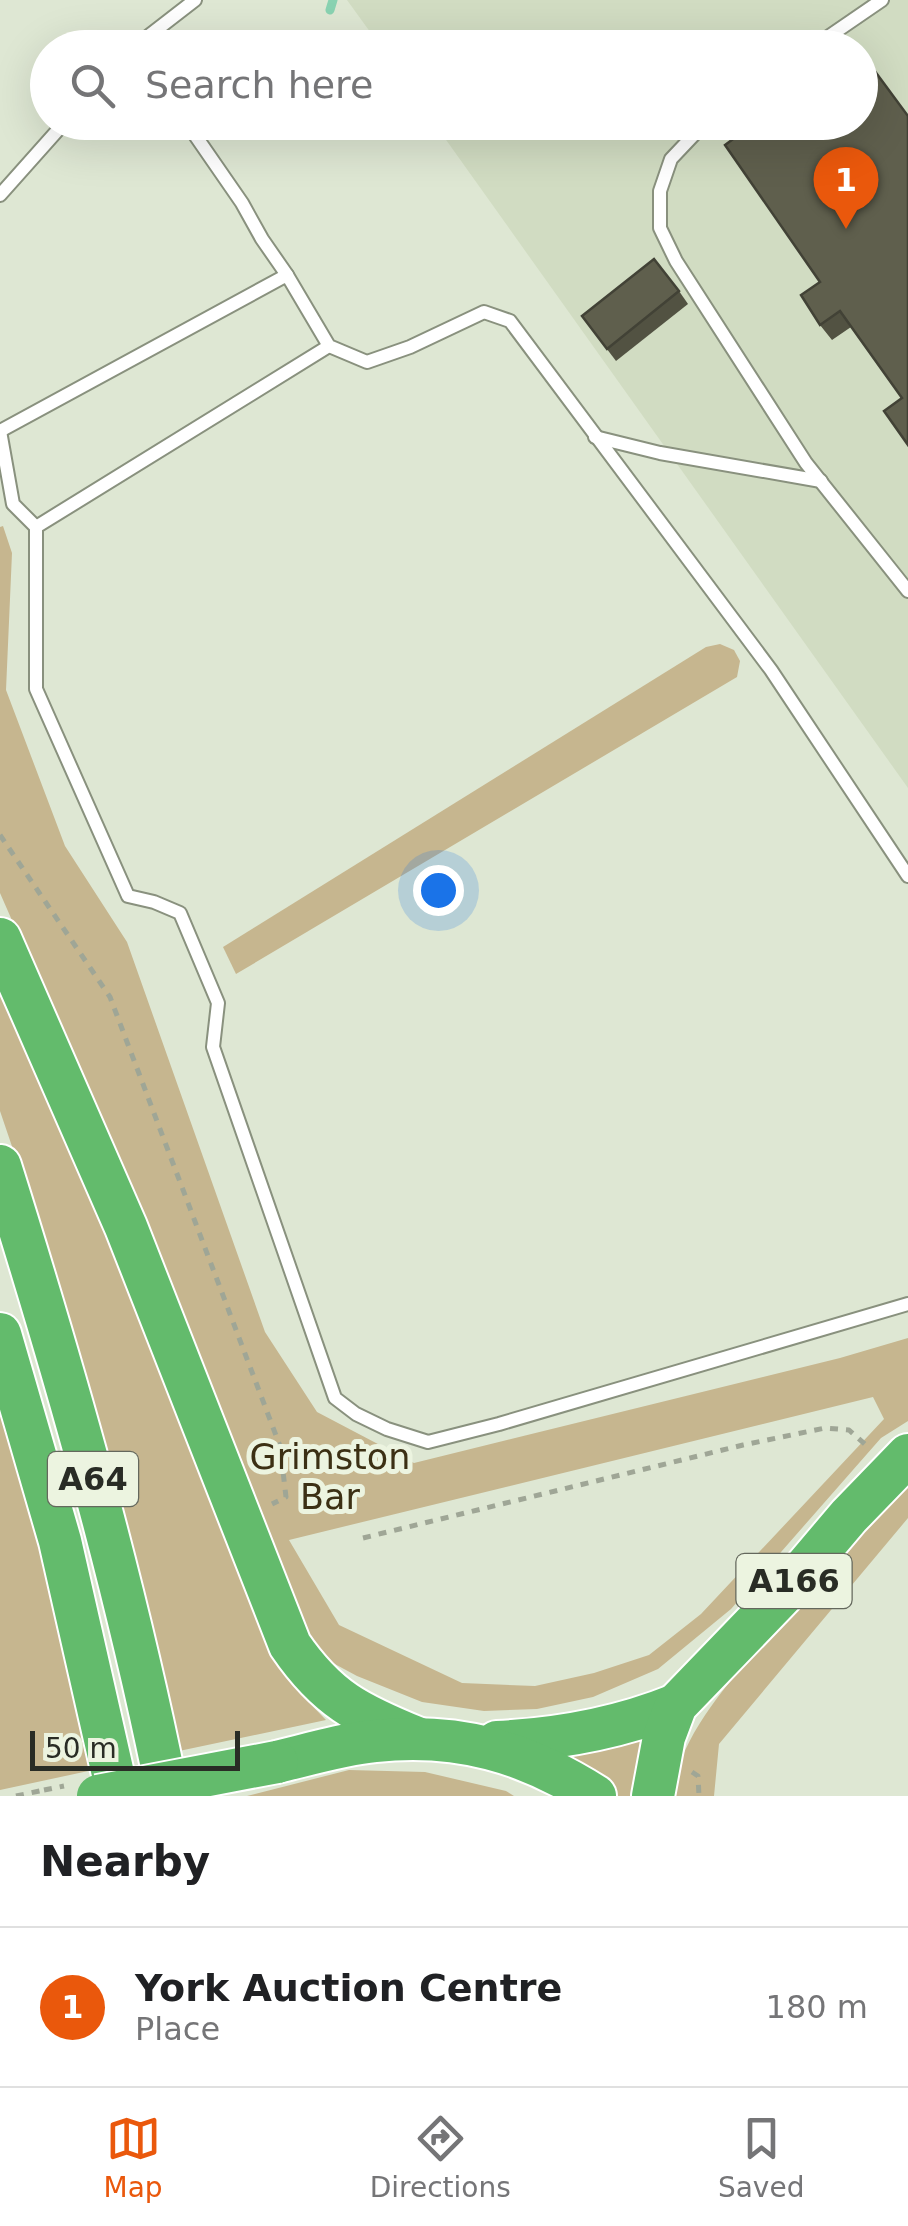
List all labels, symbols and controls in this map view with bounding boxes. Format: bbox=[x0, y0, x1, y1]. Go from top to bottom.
search box bbox=[30, 30, 878, 140]
icon: search bbox=[65, 58, 120, 113]
text: Search here bbox=[145, 63, 373, 107]
pin: 1 bbox=[814, 146, 878, 229]
your location bbox=[413, 865, 464, 916]
park label: Grimston Bar bbox=[250, 1437, 410, 1517]
road number: A64 bbox=[48, 1452, 138, 1506]
road number: A166 bbox=[736, 1554, 852, 1608]
scale bar bbox=[30, 1726, 240, 1770]
text: 50 m bbox=[45, 1732, 117, 1765]
text: Nearby bbox=[40, 1837, 210, 1886]
text: York Auction Centre bbox=[135, 1966, 562, 2010]
text: 1 bbox=[61, 1988, 84, 2026]
text: 180 m bbox=[766, 1988, 868, 2026]
text: Place bbox=[135, 2010, 220, 2048]
tab: Map bbox=[104, 2111, 163, 2204]
tab: Directions bbox=[370, 2111, 511, 2204]
tab: Saved bbox=[718, 2111, 804, 2204]

